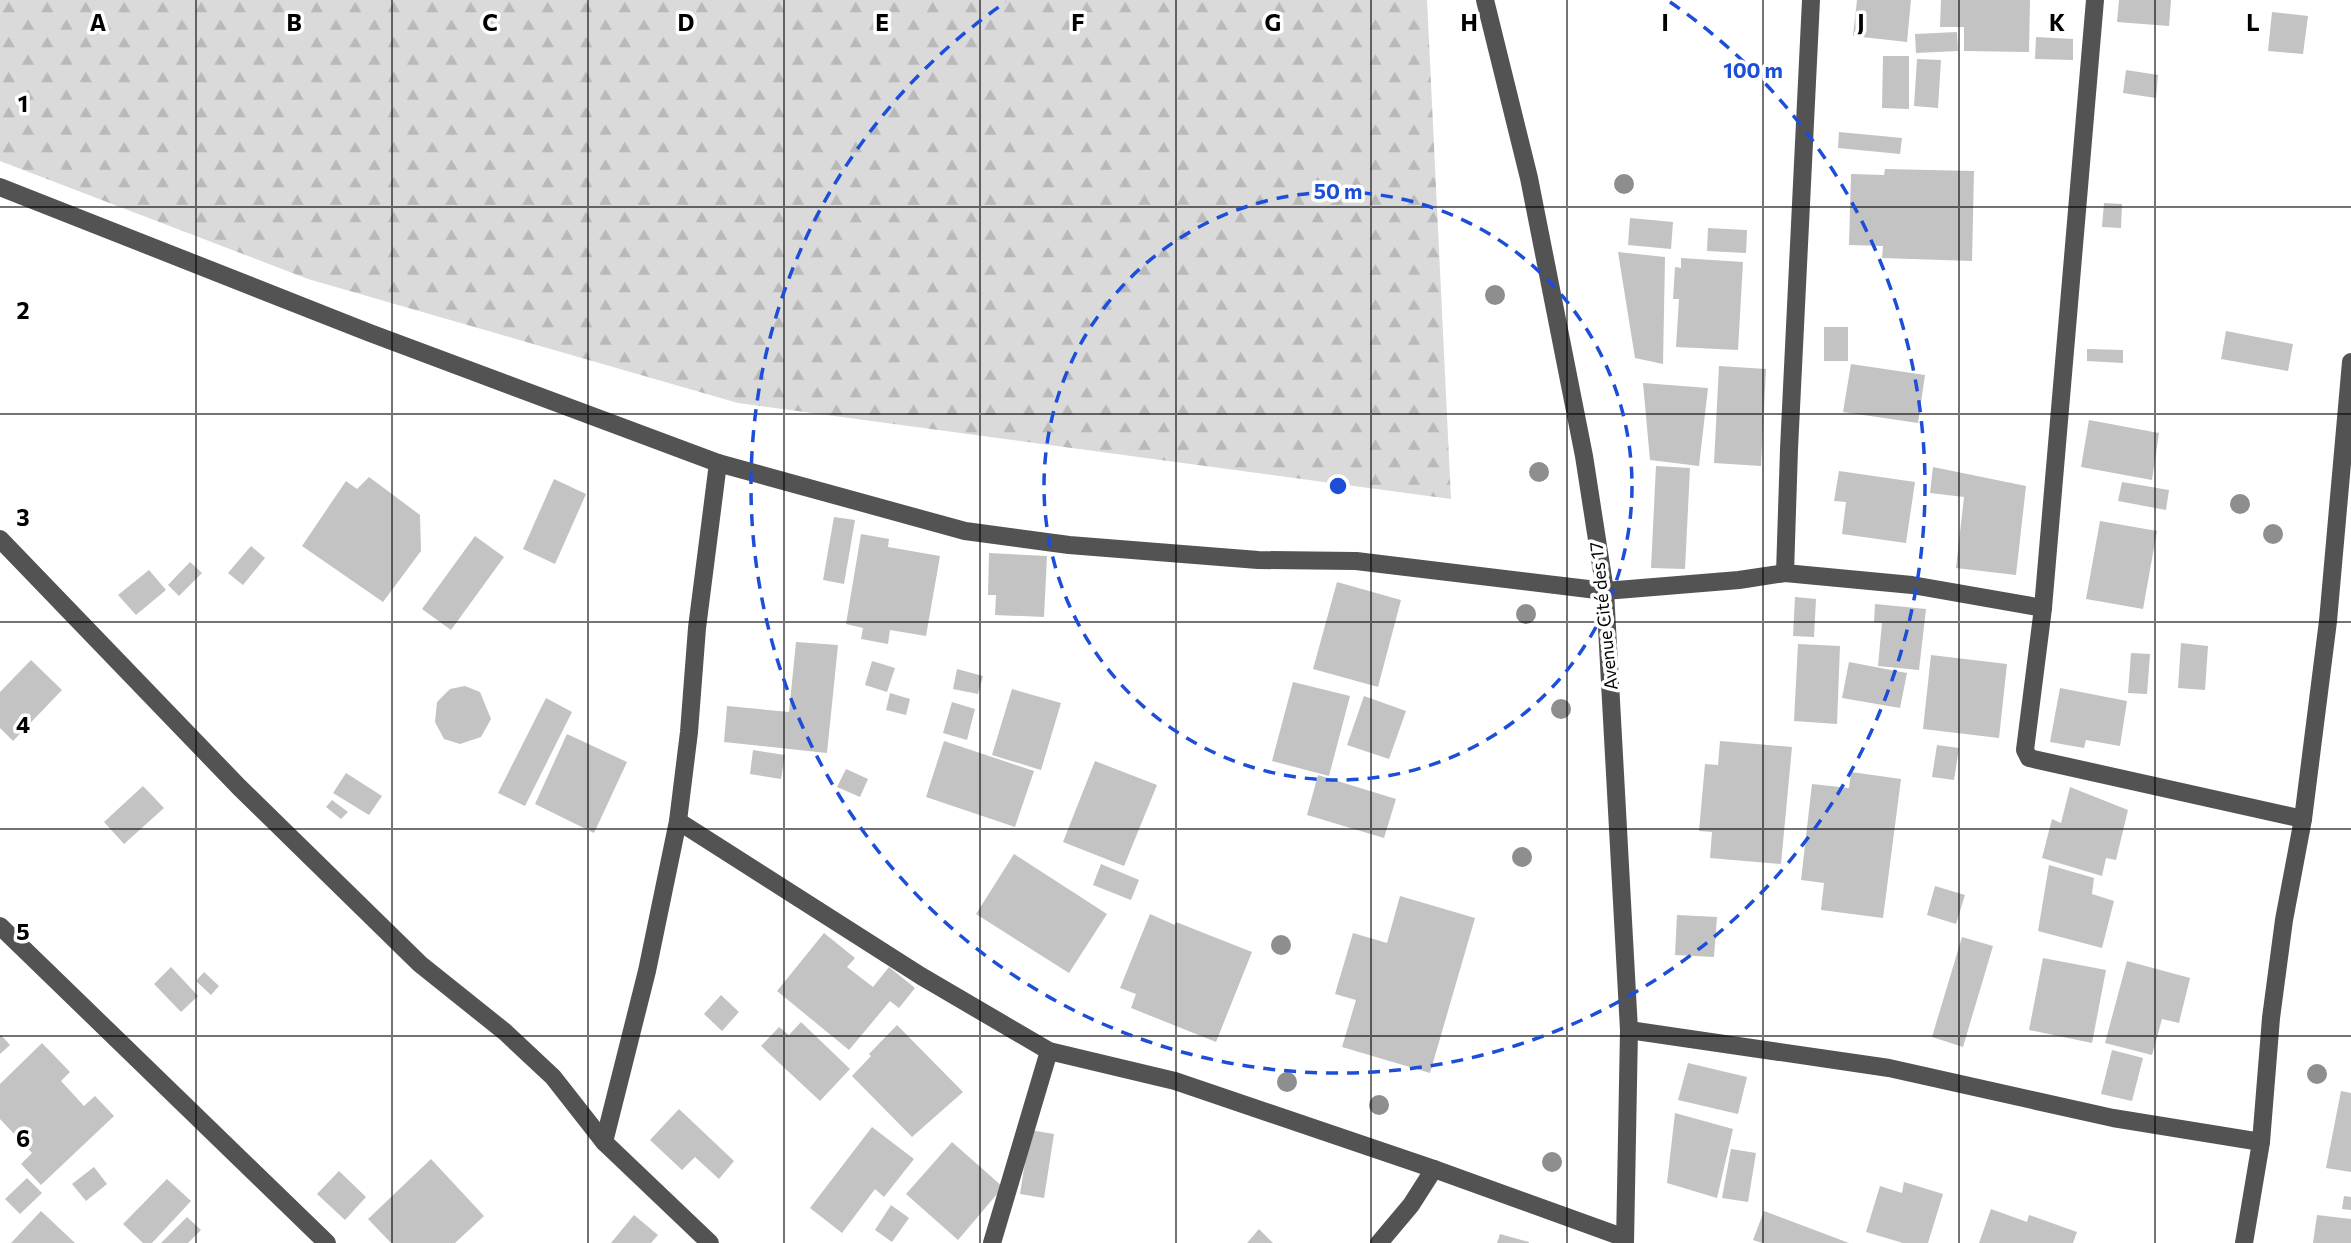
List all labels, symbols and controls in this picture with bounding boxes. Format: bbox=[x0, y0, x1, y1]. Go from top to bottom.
text: A bbox=[90, 8, 107, 36]
text: B bbox=[286, 8, 302, 36]
text: C bbox=[482, 8, 498, 36]
text: D bbox=[678, 8, 695, 36]
text: E bbox=[875, 8, 889, 36]
text: F bbox=[1071, 8, 1085, 36]
text: G bbox=[1265, 8, 1281, 36]
text: H bbox=[1460, 8, 1478, 36]
text: I bbox=[1661, 8, 1669, 36]
text: J bbox=[1857, 8, 1865, 36]
text: K bbox=[2049, 8, 2065, 36]
text: L bbox=[2246, 8, 2260, 36]
text: 100 m bbox=[1723, 57, 1783, 82]
text: 1 bbox=[18, 89, 28, 117]
text: 50 m bbox=[1314, 178, 1362, 203]
text: 2 bbox=[16, 296, 30, 324]
centre of rings bbox=[1326, 474, 1350, 498]
text: 3 bbox=[16, 503, 30, 531]
street label: Avenue Cité des 17 bbox=[1584, 541, 1622, 692]
text: 4 bbox=[16, 710, 30, 738]
text: 5 bbox=[16, 917, 30, 945]
text: 6 bbox=[16, 1124, 30, 1152]

